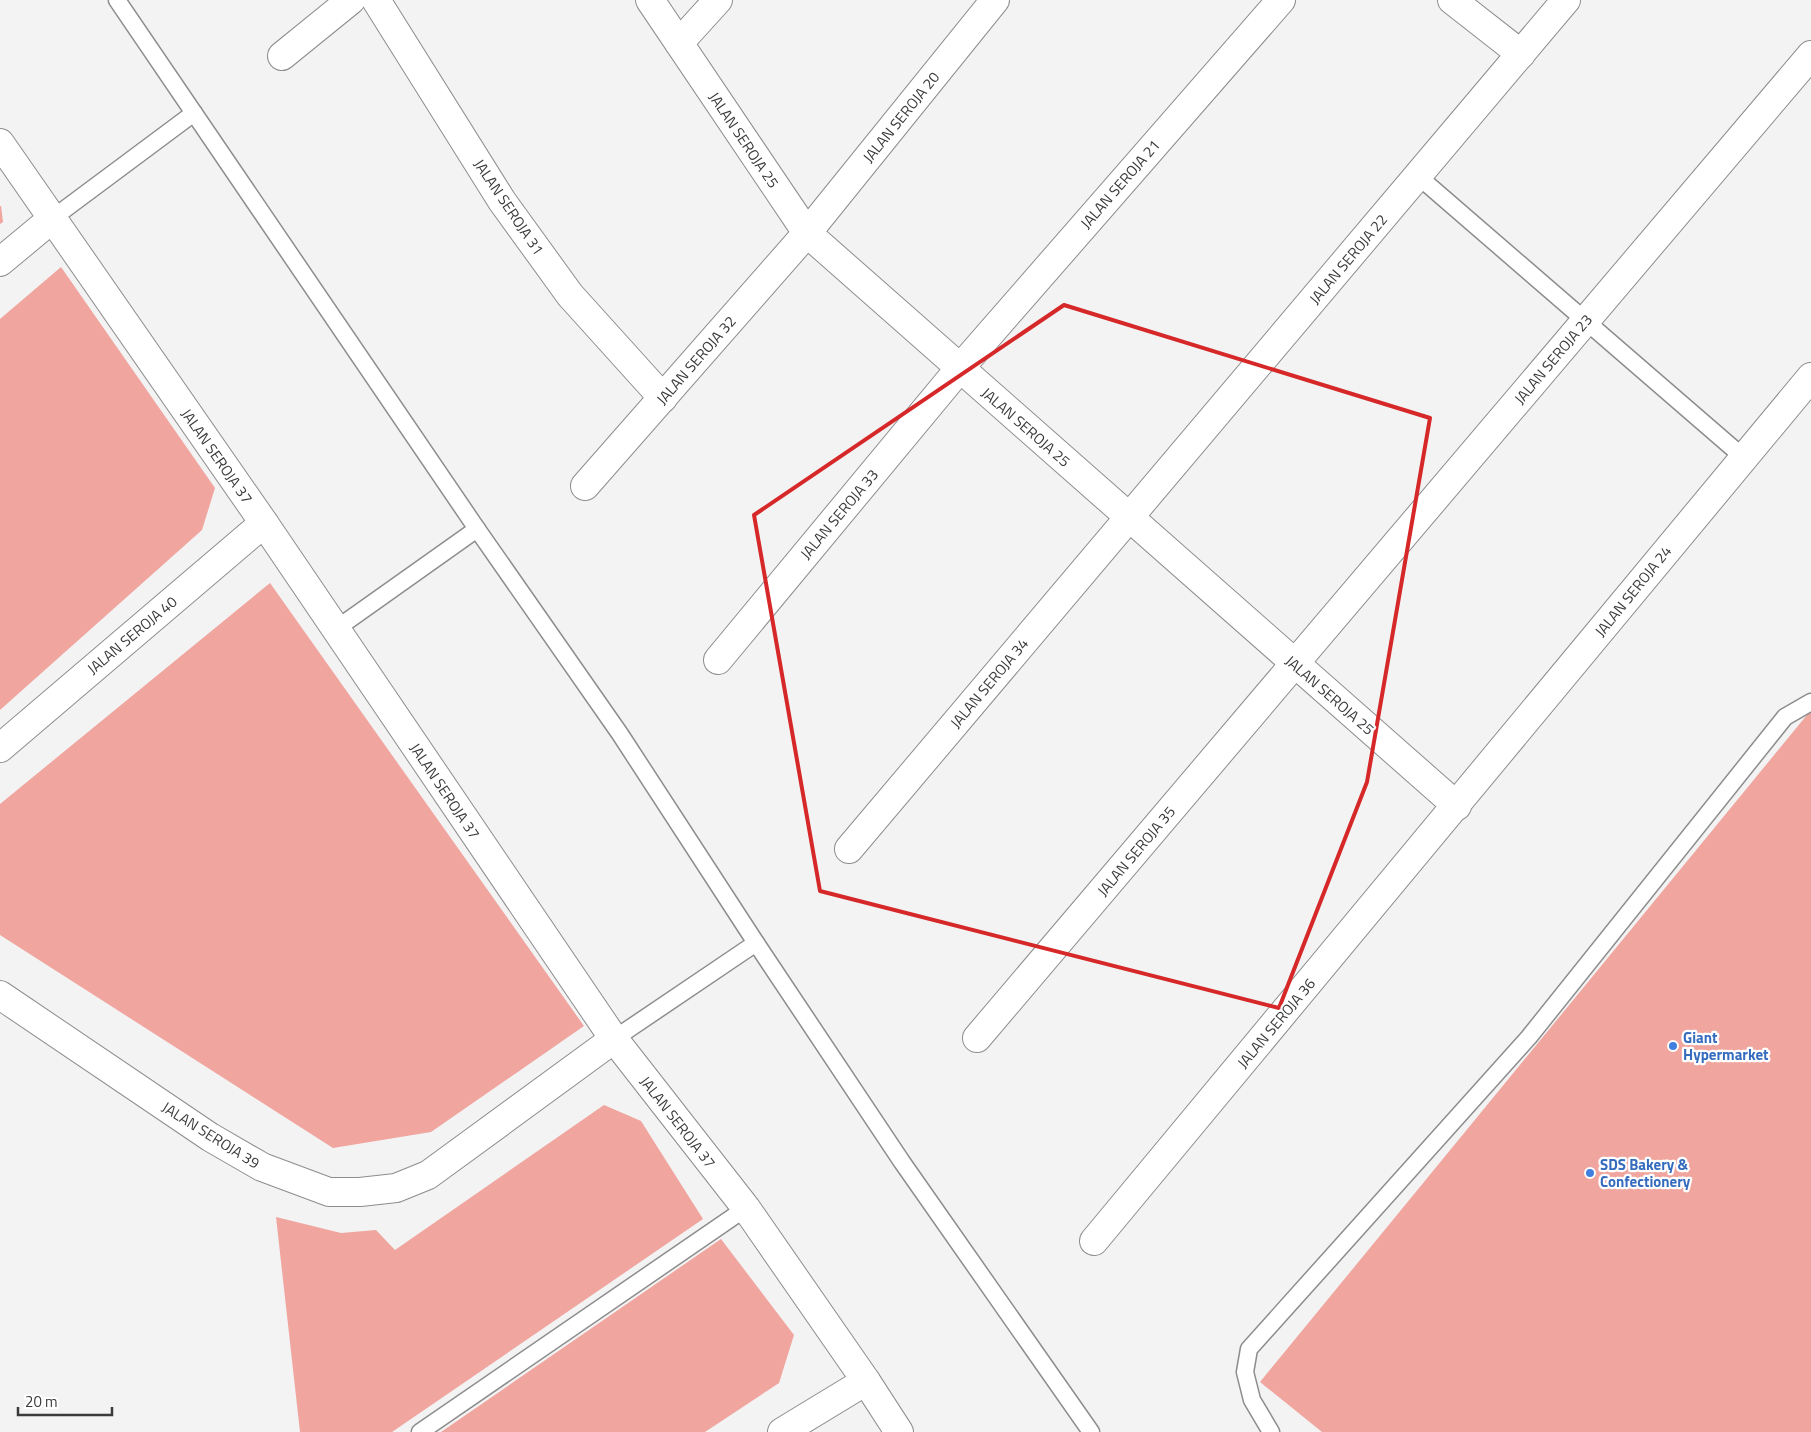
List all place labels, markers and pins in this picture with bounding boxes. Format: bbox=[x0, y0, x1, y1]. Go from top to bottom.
place label: Giant Hypermarket bbox=[1683, 1026, 1769, 1066]
marker: Giant Hypermarket bbox=[1667, 1040, 1679, 1052]
place label: SDS Bakery & Confectionery bbox=[1600, 1153, 1691, 1193]
marker: SDS Bakery & Confectionery bbox=[1584, 1167, 1596, 1179]

